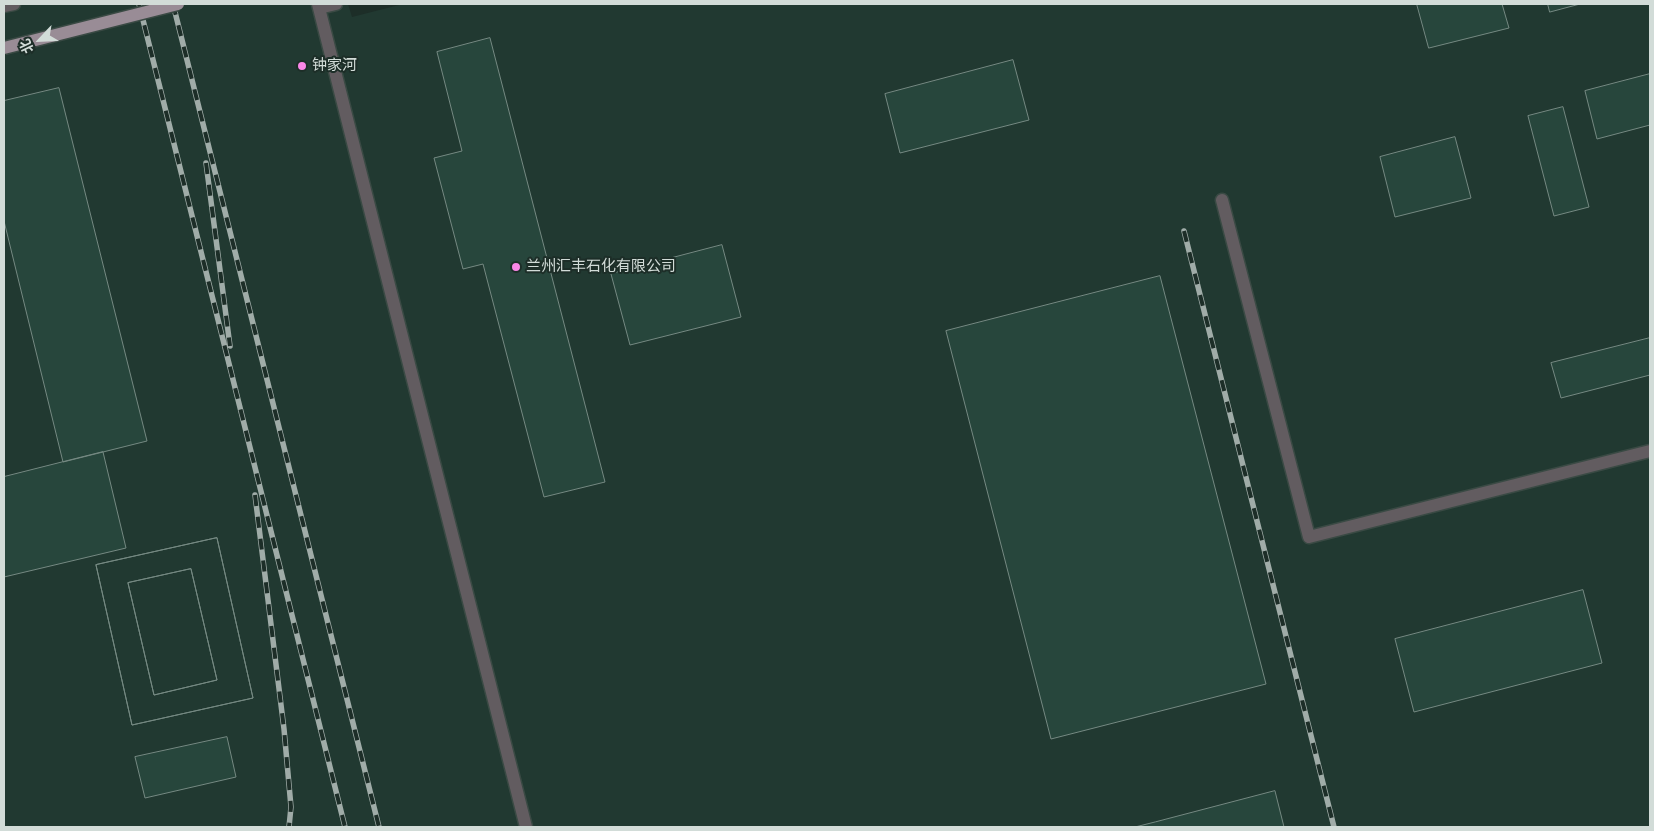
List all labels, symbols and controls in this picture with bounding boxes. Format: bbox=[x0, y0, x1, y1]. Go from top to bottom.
north arrow bbox=[15, 15, 65, 65]
text: 北 bbox=[15, 36, 38, 56]
place label: 钟家河 bbox=[312, 57, 357, 75]
marker: 钟家河 bbox=[296, 60, 308, 72]
place label: 兰州汇丰石化有限公司 bbox=[526, 258, 676, 276]
marker: 兰州汇丰石化有限公司 bbox=[510, 261, 522, 273]

